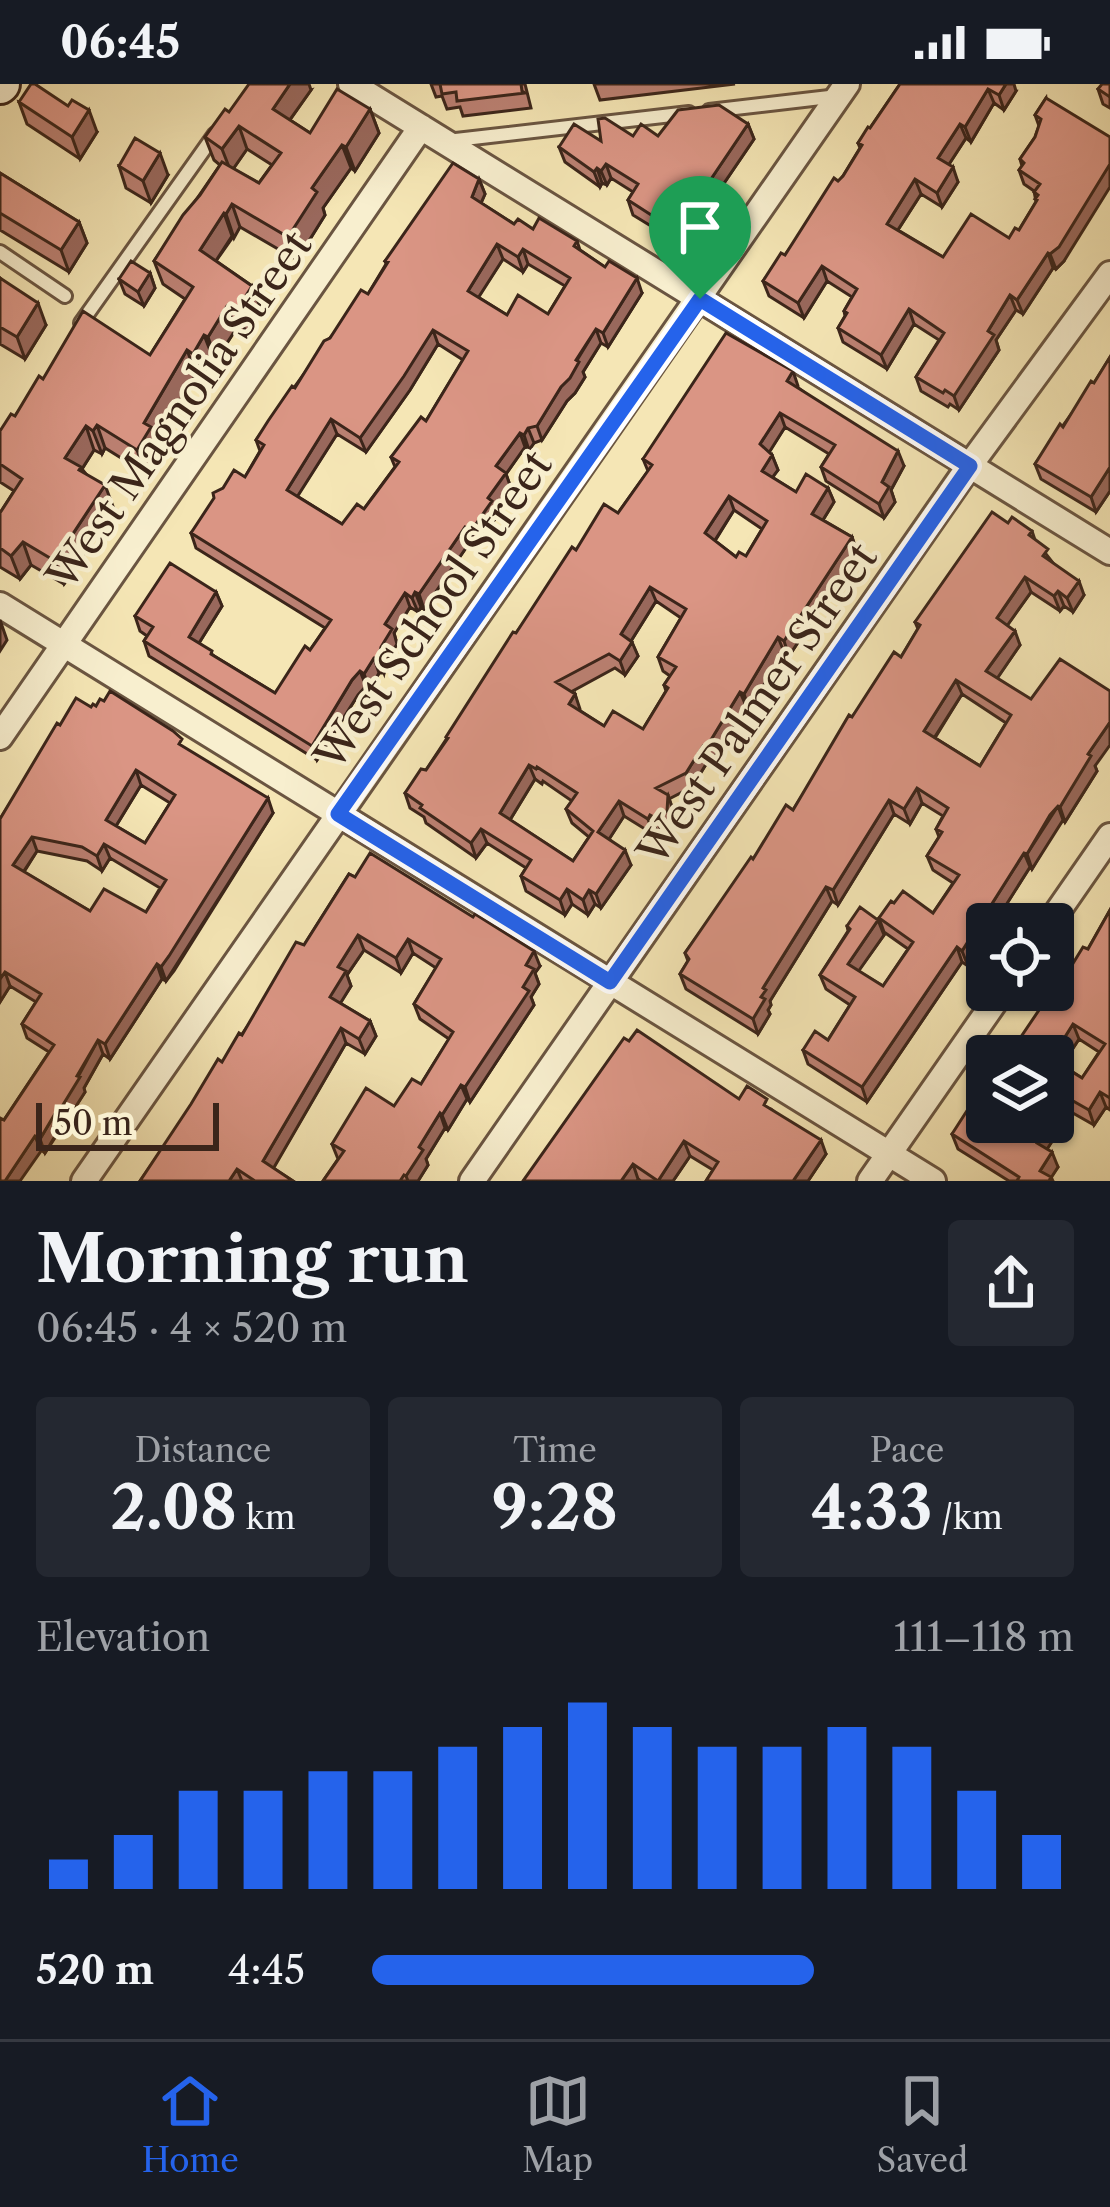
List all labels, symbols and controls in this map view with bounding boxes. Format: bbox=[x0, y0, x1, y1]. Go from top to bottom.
text: 06:45 bbox=[60, 14, 180, 70]
pin bbox=[649, 176, 751, 299]
icon: arrive bbox=[667, 194, 733, 260]
street label: West Magnolia Street bbox=[35, 221, 322, 600]
street label: West School Street bbox=[303, 440, 563, 780]
street label: West Palmer Street bbox=[626, 533, 888, 876]
map controls bbox=[966, 903, 1074, 1143]
button: locate bbox=[966, 903, 1074, 1011]
button: layers bbox=[966, 1035, 1074, 1143]
scale bar bbox=[36, 1097, 219, 1150]
text: 50 m bbox=[54, 1103, 132, 1144]
text: Morning run bbox=[36, 1218, 469, 1299]
button: share bbox=[948, 1220, 1074, 1346]
text: 06:45 · 4 × 520 m bbox=[36, 1304, 347, 1352]
text: Distance bbox=[135, 1430, 271, 1471]
text: Time bbox=[513, 1430, 597, 1471]
text: Pace bbox=[870, 1430, 944, 1471]
text: 2.08 bbox=[110, 1471, 237, 1545]
text: 9:28 bbox=[492, 1471, 618, 1545]
text: 4:33 bbox=[811, 1471, 932, 1545]
text: km bbox=[237, 1497, 296, 1538]
text: /km bbox=[932, 1497, 1003, 1538]
text: Elevation bbox=[36, 1613, 210, 1661]
text: 111–118 m bbox=[894, 1613, 1074, 1661]
text: 520 m bbox=[36, 1946, 154, 1994]
text: 4:45 bbox=[228, 1946, 305, 1994]
tab: Home bbox=[142, 2068, 239, 2181]
tab: Map bbox=[522, 2068, 593, 2181]
tab: Saved bbox=[877, 2068, 968, 2181]

